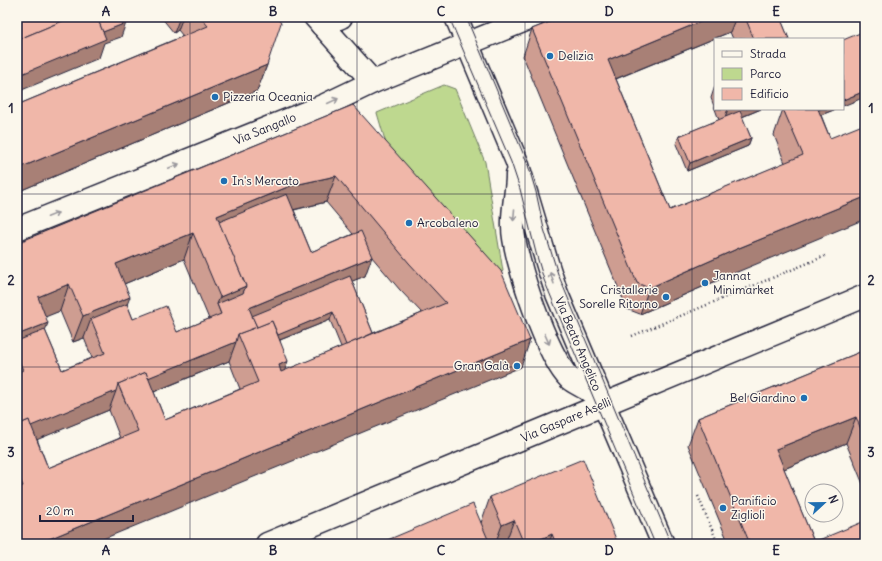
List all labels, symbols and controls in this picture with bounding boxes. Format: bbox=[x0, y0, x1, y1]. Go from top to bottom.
text: A bbox=[102, 3, 111, 20]
text: B bbox=[269, 3, 278, 20]
text: C bbox=[437, 3, 446, 20]
text: D bbox=[604, 3, 614, 20]
text: E bbox=[772, 3, 780, 20]
legend bbox=[714, 38, 844, 110]
text: Strada bbox=[750, 46, 786, 61]
place label: Delizia bbox=[558, 48, 594, 63]
marker: Delizia bbox=[545, 51, 555, 61]
text: Parco bbox=[750, 66, 782, 81]
text: Edificio bbox=[750, 86, 789, 101]
place label: Pizzeria Oceania bbox=[223, 89, 313, 104]
marker: Pizzeria Oceania bbox=[210, 92, 220, 102]
one-way arrow bbox=[326, 97, 338, 104]
text: 1 bbox=[8, 100, 14, 117]
text: 1 bbox=[868, 100, 874, 117]
street label: Via Sangallo bbox=[231, 109, 298, 148]
one-way arrow bbox=[167, 161, 179, 169]
place label: In's Mercato bbox=[232, 173, 299, 188]
marker: In's Mercato bbox=[219, 176, 229, 186]
one-way arrow bbox=[510, 208, 517, 221]
one-way arrow bbox=[47, 210, 59, 218]
place label: Arcobaleno bbox=[417, 215, 479, 230]
marker: Arcobaleno bbox=[404, 218, 414, 228]
place label: Jannat Minimarket bbox=[713, 268, 774, 297]
text: 2 bbox=[7, 272, 15, 289]
one-way arrow bbox=[547, 272, 555, 284]
text: 2 bbox=[867, 272, 875, 289]
marker: Jannat Minimarket bbox=[700, 278, 710, 288]
place label: Cristallerie Sorelle Ritorno bbox=[579, 282, 658, 311]
marker: Cristallerie Sorelle Ritorno bbox=[661, 292, 671, 302]
street label: Via Beato Angelico bbox=[552, 295, 605, 393]
one-way arrow bbox=[544, 333, 551, 345]
place label: Gran Galà bbox=[454, 358, 509, 373]
marker: Gran Galà bbox=[512, 361, 522, 371]
place label: Bel Giardino bbox=[730, 390, 796, 405]
marker: Bel Giardino bbox=[799, 393, 809, 403]
street label: Via Gaspare Aselli bbox=[519, 394, 613, 445]
text: 3 bbox=[7, 444, 15, 461]
text: 3 bbox=[867, 444, 875, 461]
north arrow bbox=[804, 483, 844, 523]
place label: Panificio Ziglioli bbox=[731, 493, 777, 522]
text: N bbox=[825, 493, 841, 505]
scale bar bbox=[40, 497, 133, 523]
text: 20 m bbox=[46, 503, 74, 518]
marker: Panificio Ziglioli bbox=[718, 503, 728, 513]
text: A bbox=[102, 542, 111, 559]
text: B bbox=[269, 542, 278, 559]
text: C bbox=[437, 542, 446, 559]
text: D bbox=[604, 542, 614, 559]
text: E bbox=[772, 542, 780, 559]

